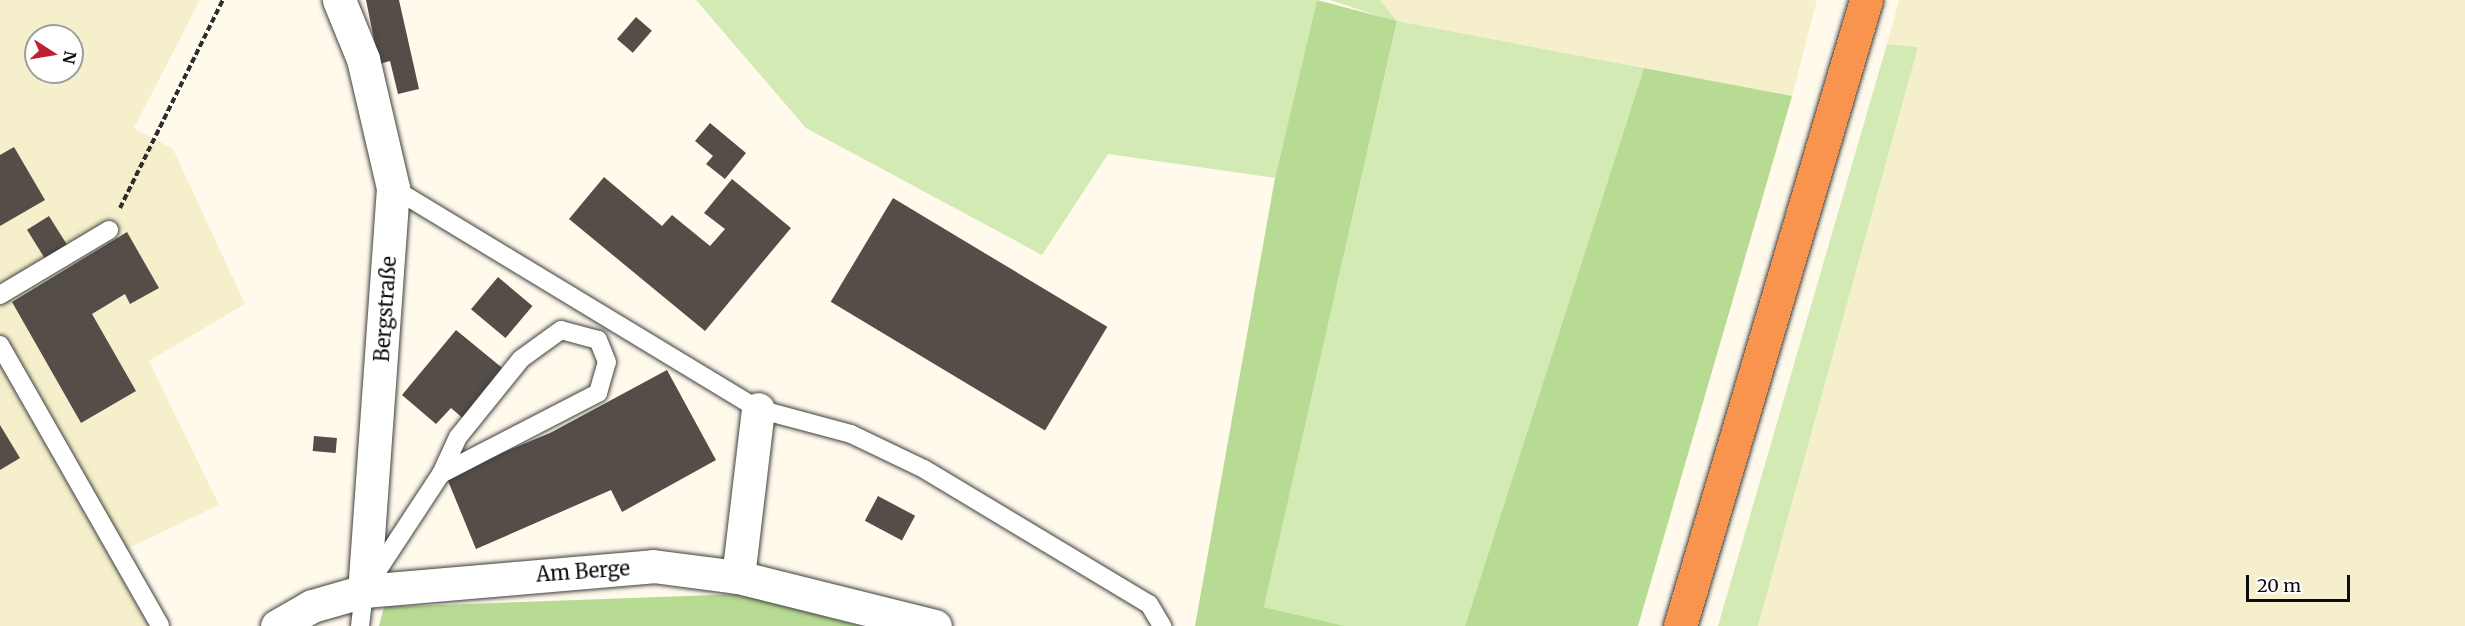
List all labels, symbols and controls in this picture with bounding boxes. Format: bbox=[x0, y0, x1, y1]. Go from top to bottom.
north arrow bbox=[24, 24, 84, 84]
text: N bbox=[59, 49, 81, 66]
street label: Bergstraße bbox=[369, 255, 401, 363]
street label: Am Berge bbox=[535, 556, 631, 586]
scale bar bbox=[2249, 563, 2352, 601]
text: 20 m bbox=[2257, 574, 2301, 597]

